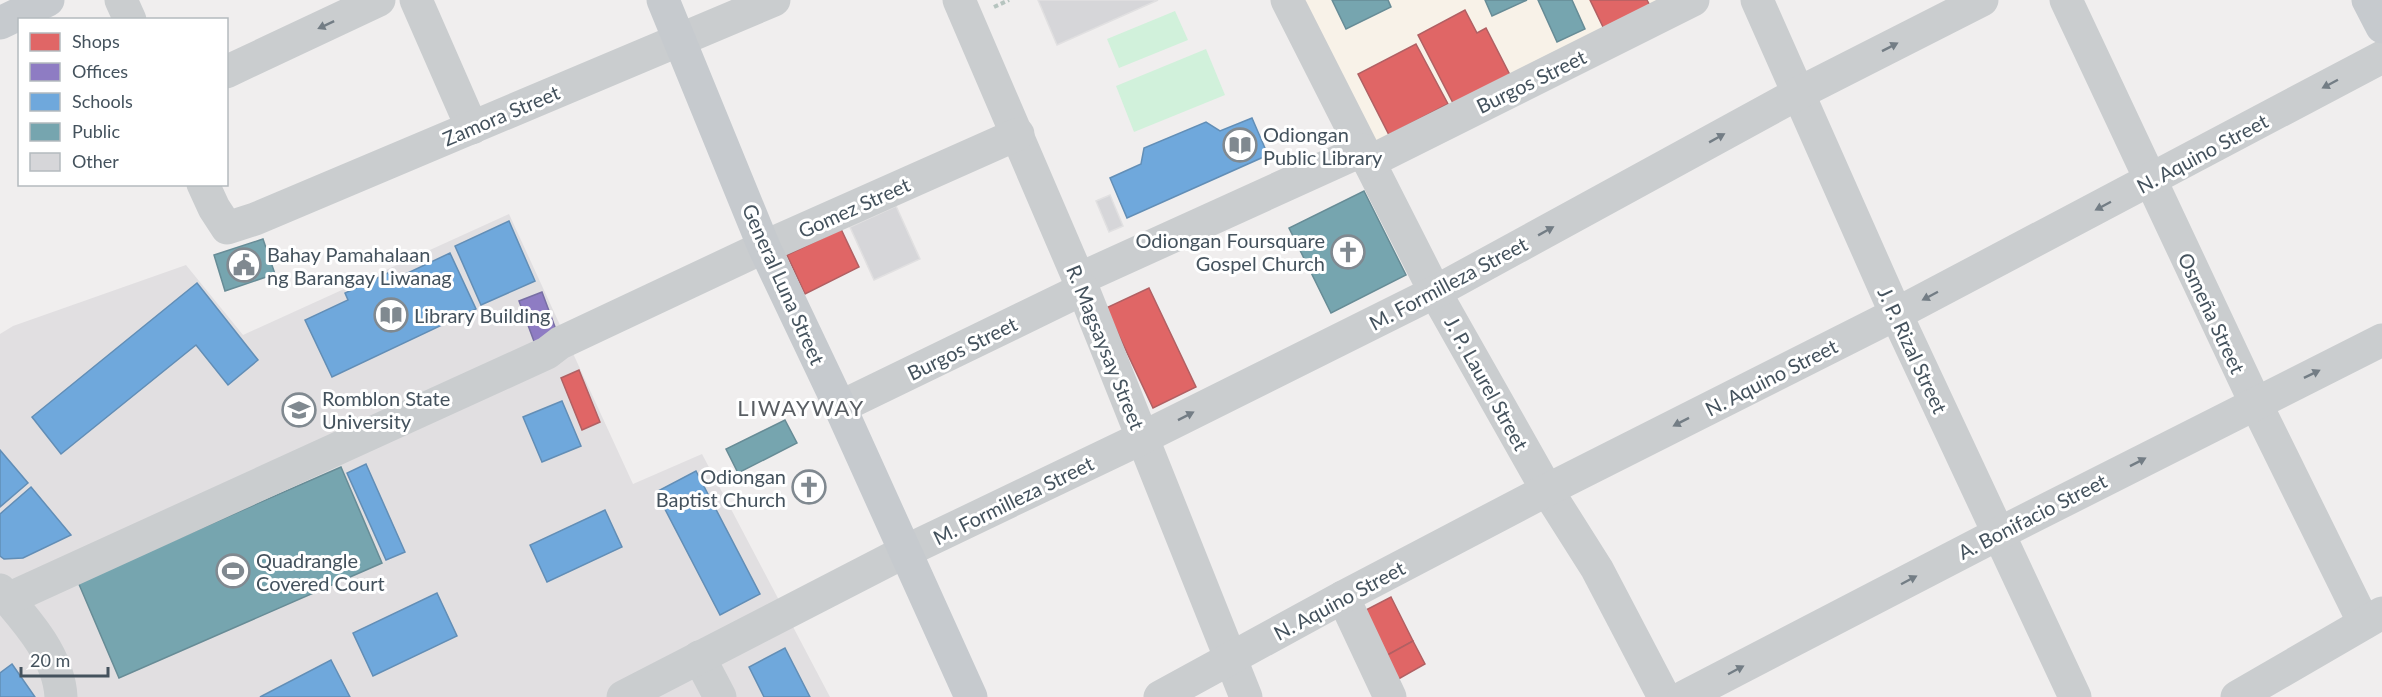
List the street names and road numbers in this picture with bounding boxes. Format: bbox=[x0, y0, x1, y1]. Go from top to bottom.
street label: Burgos Street bbox=[1472, 44, 1590, 118]
street label: Zamora Street bbox=[439, 80, 563, 150]
street label: N. Aquino Street bbox=[2132, 108, 2272, 198]
street label: Gomez Street bbox=[794, 172, 914, 242]
street label: General Luna Street bbox=[738, 200, 830, 368]
street label: M. Formilleza Street bbox=[1365, 231, 1531, 335]
street label: Osmeña Street bbox=[2174, 249, 2250, 377]
street label: R. Magsaysay Street bbox=[1062, 261, 1150, 433]
street label: J. P. Rizal Street bbox=[1873, 283, 1953, 417]
street label: Burgos Street bbox=[903, 311, 1021, 385]
street label: J. P. Laurel Street bbox=[1440, 312, 1534, 454]
street label: N. Aquino Street bbox=[1701, 333, 1841, 421]
street label: M. Formilleza Street bbox=[929, 451, 1097, 549]
street label: A. Bonifacio Street bbox=[1954, 468, 2110, 564]
street label: N. Aquino Street bbox=[1269, 555, 1409, 645]

